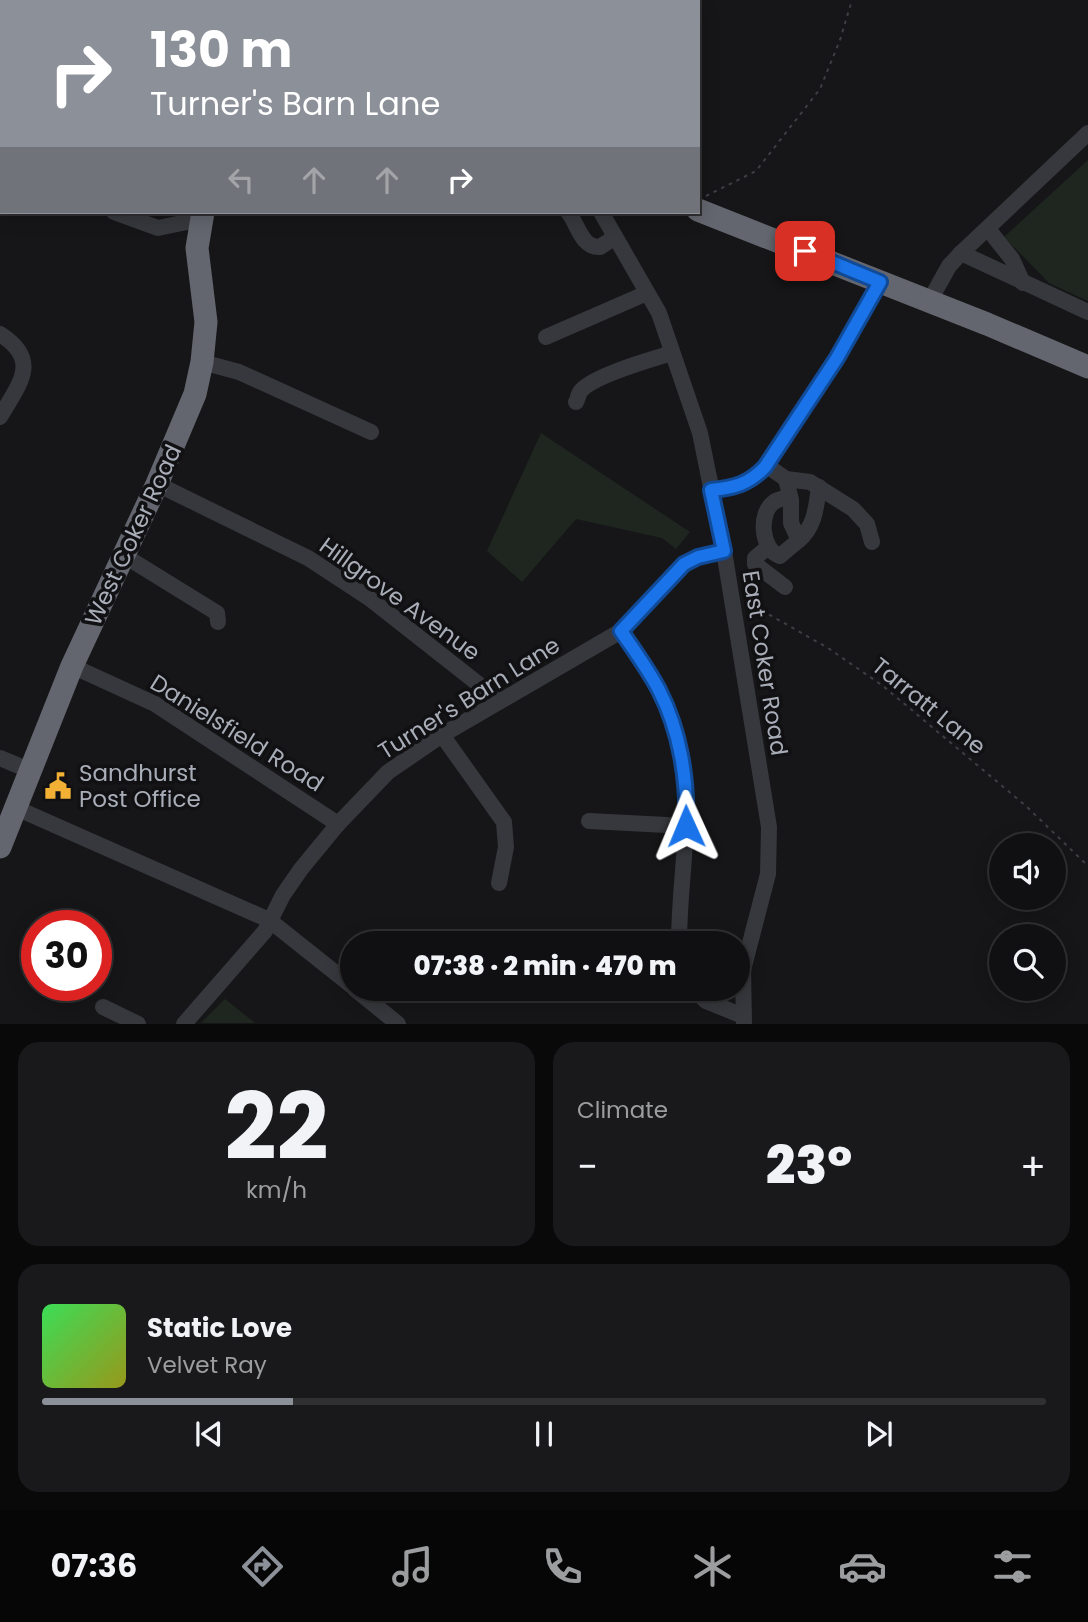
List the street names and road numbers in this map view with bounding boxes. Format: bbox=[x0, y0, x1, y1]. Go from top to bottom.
street label: West Coker Road bbox=[77, 439, 189, 631]
street label: Hillgrove Avenue bbox=[313, 530, 487, 668]
street label: East Coker Road bbox=[735, 568, 795, 758]
street label: Turner's Barn Lane bbox=[372, 629, 566, 767]
street label: Tarratt Lane bbox=[865, 650, 993, 762]
street label: Danielsfield Road bbox=[144, 667, 330, 799]

